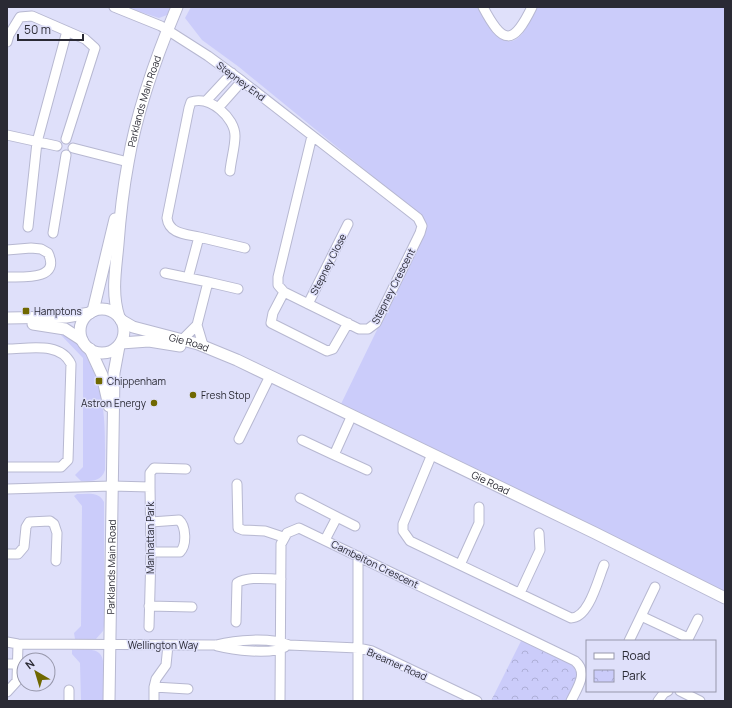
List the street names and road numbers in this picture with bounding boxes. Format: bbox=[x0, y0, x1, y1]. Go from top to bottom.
street label: Parklands Main Road bbox=[124, 53, 164, 148]
street label: Stepney End bbox=[214, 58, 268, 104]
street label: Stepney Close bbox=[307, 231, 350, 297]
street label: Stepney Crescent bbox=[368, 246, 418, 326]
street label: Gie Road bbox=[168, 330, 211, 355]
street label: Gie Road bbox=[469, 467, 512, 498]
street label: Manhattan Park bbox=[143, 501, 157, 574]
street label: Parklands Main Road bbox=[103, 519, 119, 615]
street label: Cambelton Crescent bbox=[329, 537, 421, 591]
street label: Wellington Way bbox=[128, 638, 199, 652]
street label: Breamer Road bbox=[365, 644, 429, 684]

